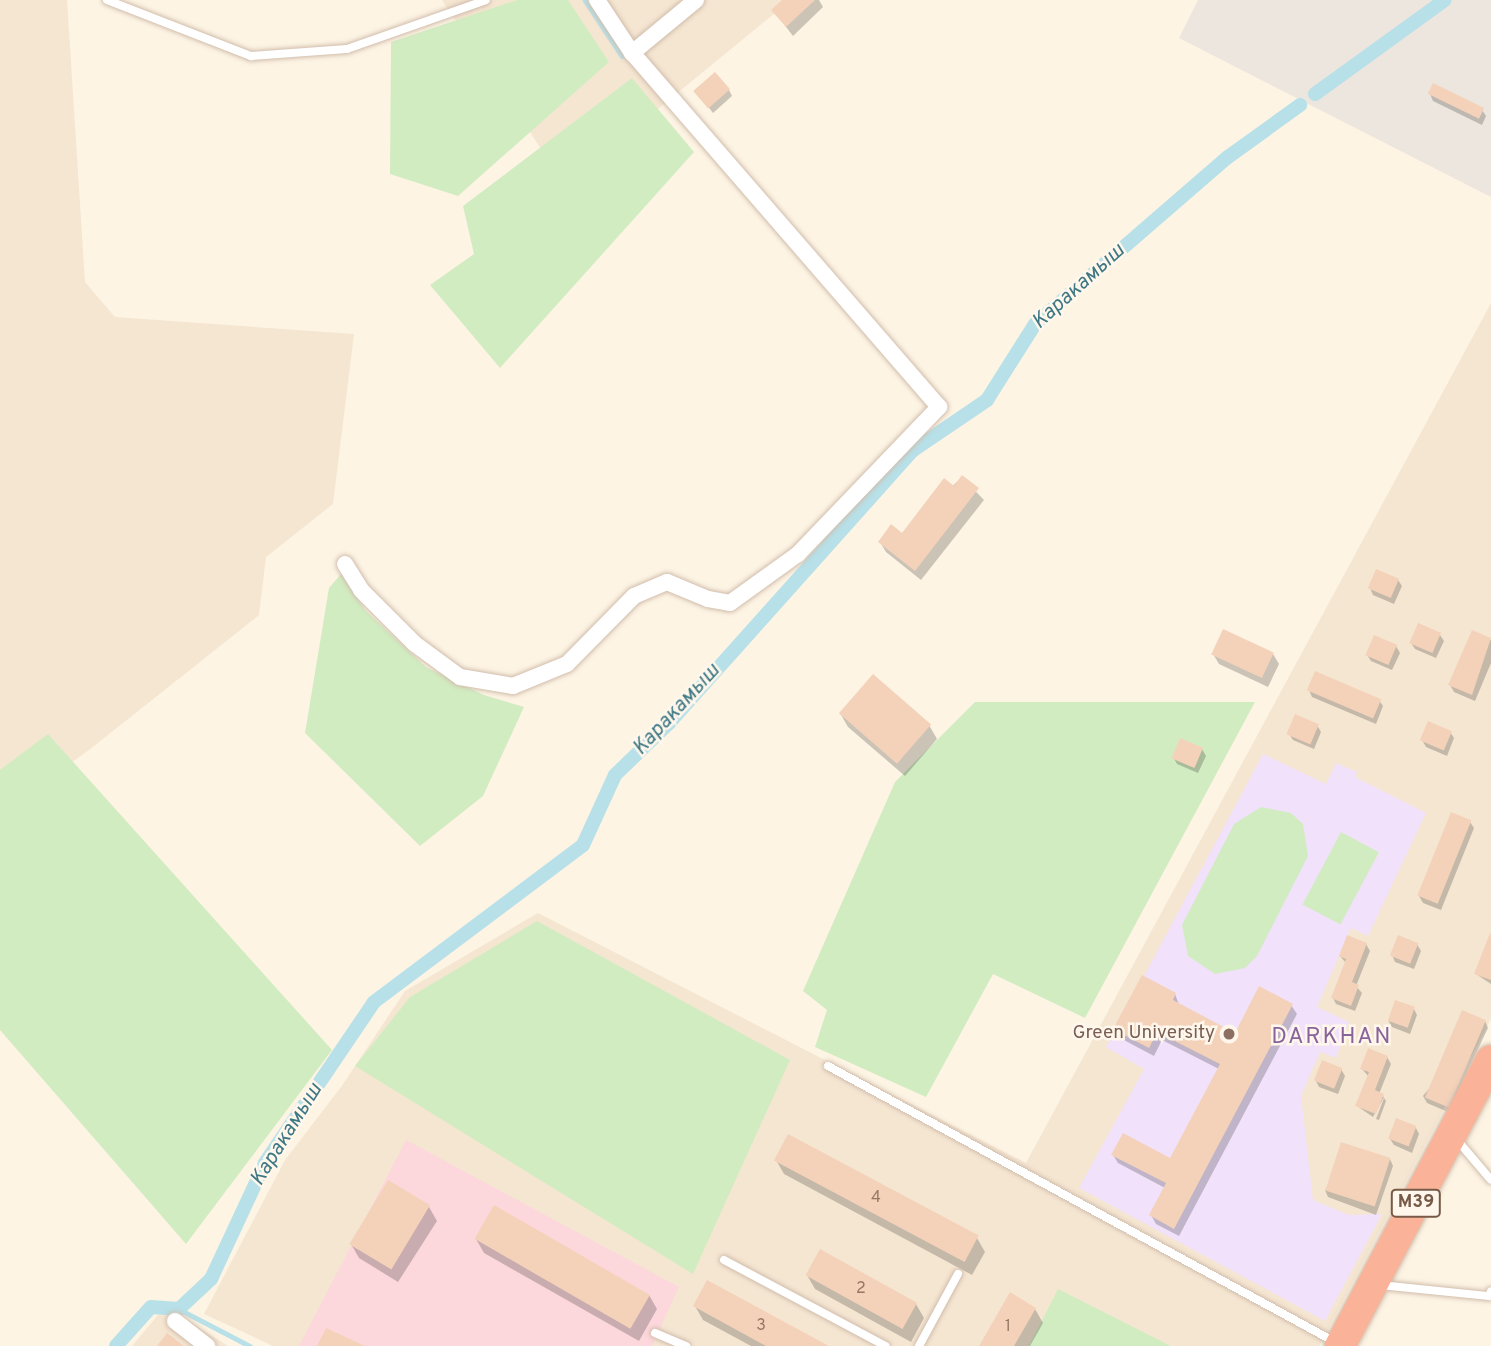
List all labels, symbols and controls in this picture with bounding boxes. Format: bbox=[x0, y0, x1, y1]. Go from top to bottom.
water label: Каракамыш bbox=[1027, 239, 1131, 335]
water label: Каракамыш bbox=[628, 659, 726, 761]
place label: Green University bbox=[1072, 1023, 1215, 1045]
district label: DARKHAN bbox=[1272, 1024, 1392, 1052]
marker: Green University bbox=[1221, 1026, 1237, 1042]
water label: Каракамыш bbox=[246, 1079, 328, 1191]
house number: 4 bbox=[871, 1188, 881, 1208]
road number: M39 bbox=[1390, 1188, 1442, 1218]
house number: 2 bbox=[856, 1279, 866, 1299]
house number: 3 bbox=[756, 1316, 766, 1336]
house number: 1 bbox=[1005, 1317, 1011, 1337]

